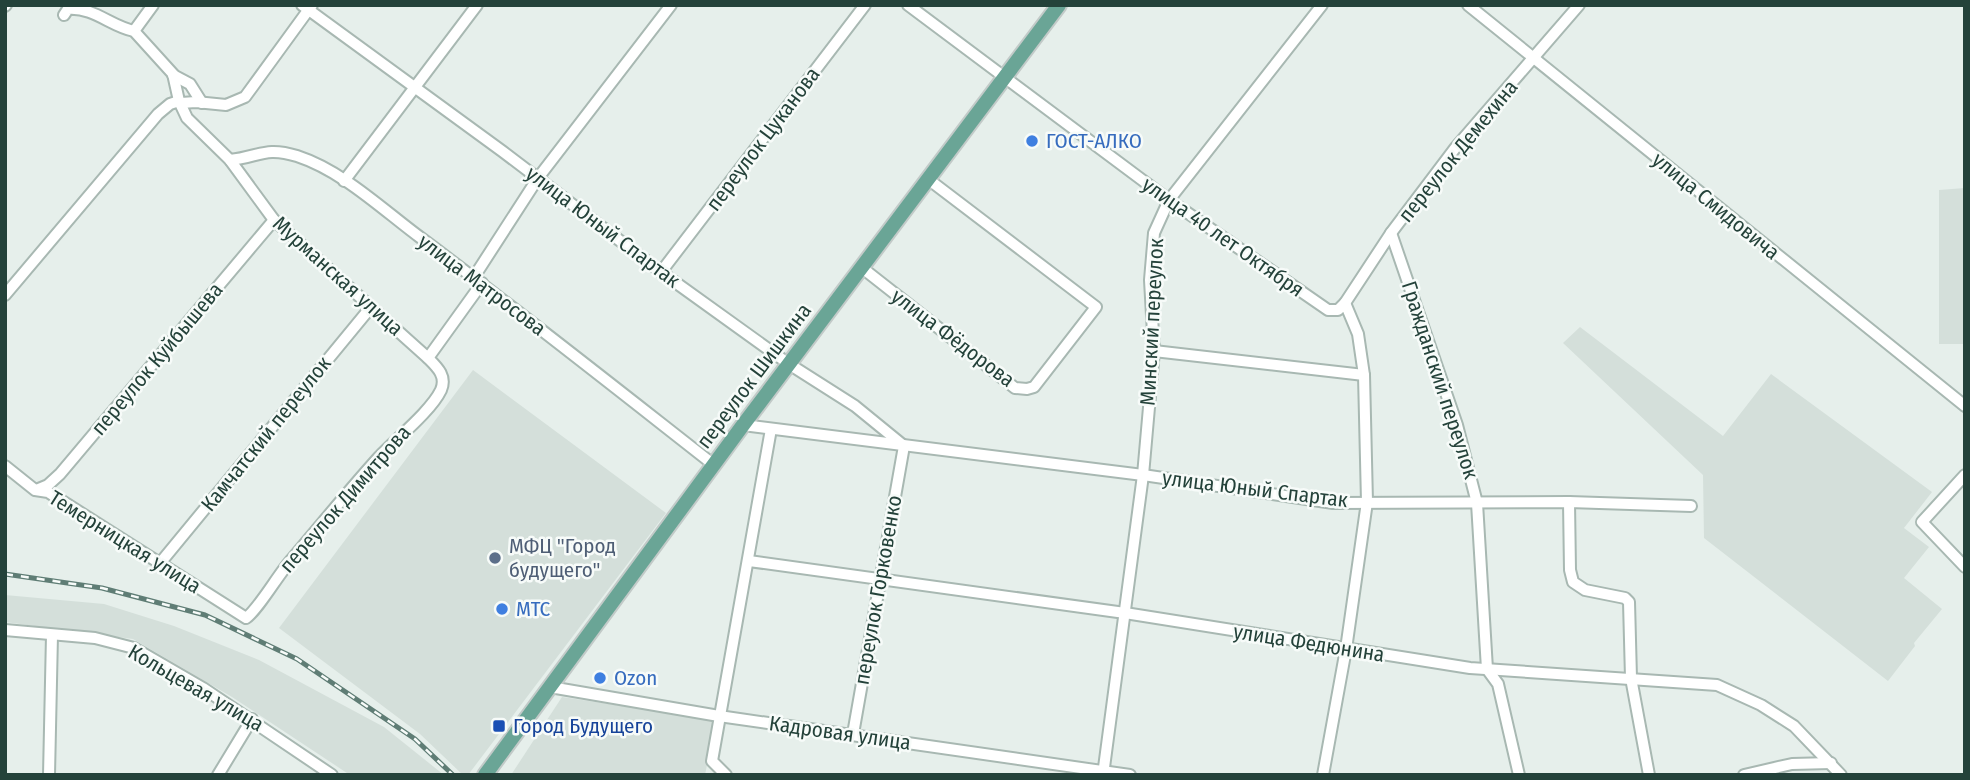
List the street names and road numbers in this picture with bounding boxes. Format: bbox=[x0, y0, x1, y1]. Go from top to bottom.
street label: переулок Цуканова bbox=[700, 62, 826, 216]
street label: переулок Демехина bbox=[1393, 75, 1523, 227]
street label: улица Смидовича bbox=[1647, 147, 1785, 265]
street label: улица Юный Спартак bbox=[521, 161, 685, 294]
street label: улица 40 лет Октября bbox=[1137, 171, 1309, 303]
street label: Мурманская улица bbox=[267, 211, 409, 341]
street label: улица Матросова bbox=[413, 228, 551, 342]
street label: Минский переулок bbox=[1135, 238, 1169, 406]
street label: переулок Куйбышева bbox=[86, 277, 228, 441]
street label: Гражданский переулок bbox=[1396, 278, 1484, 482]
street label: улица Фёдорова bbox=[886, 283, 1020, 393]
street label: переулок Шишкина bbox=[691, 298, 817, 454]
street label: Камчатский переулок bbox=[195, 351, 337, 517]
street label: переулок Димитрова bbox=[274, 420, 416, 578]
street label: улица Юный Спартак bbox=[1161, 465, 1349, 513]
street label: Темерницкая улица bbox=[44, 485, 206, 599]
street label: переулок Горковенко bbox=[849, 493, 907, 687]
street label: улица Федюнина bbox=[1232, 618, 1386, 668]
street label: Кольцевая улица bbox=[124, 639, 268, 737]
street label: Кадровая улица bbox=[768, 710, 912, 756]

